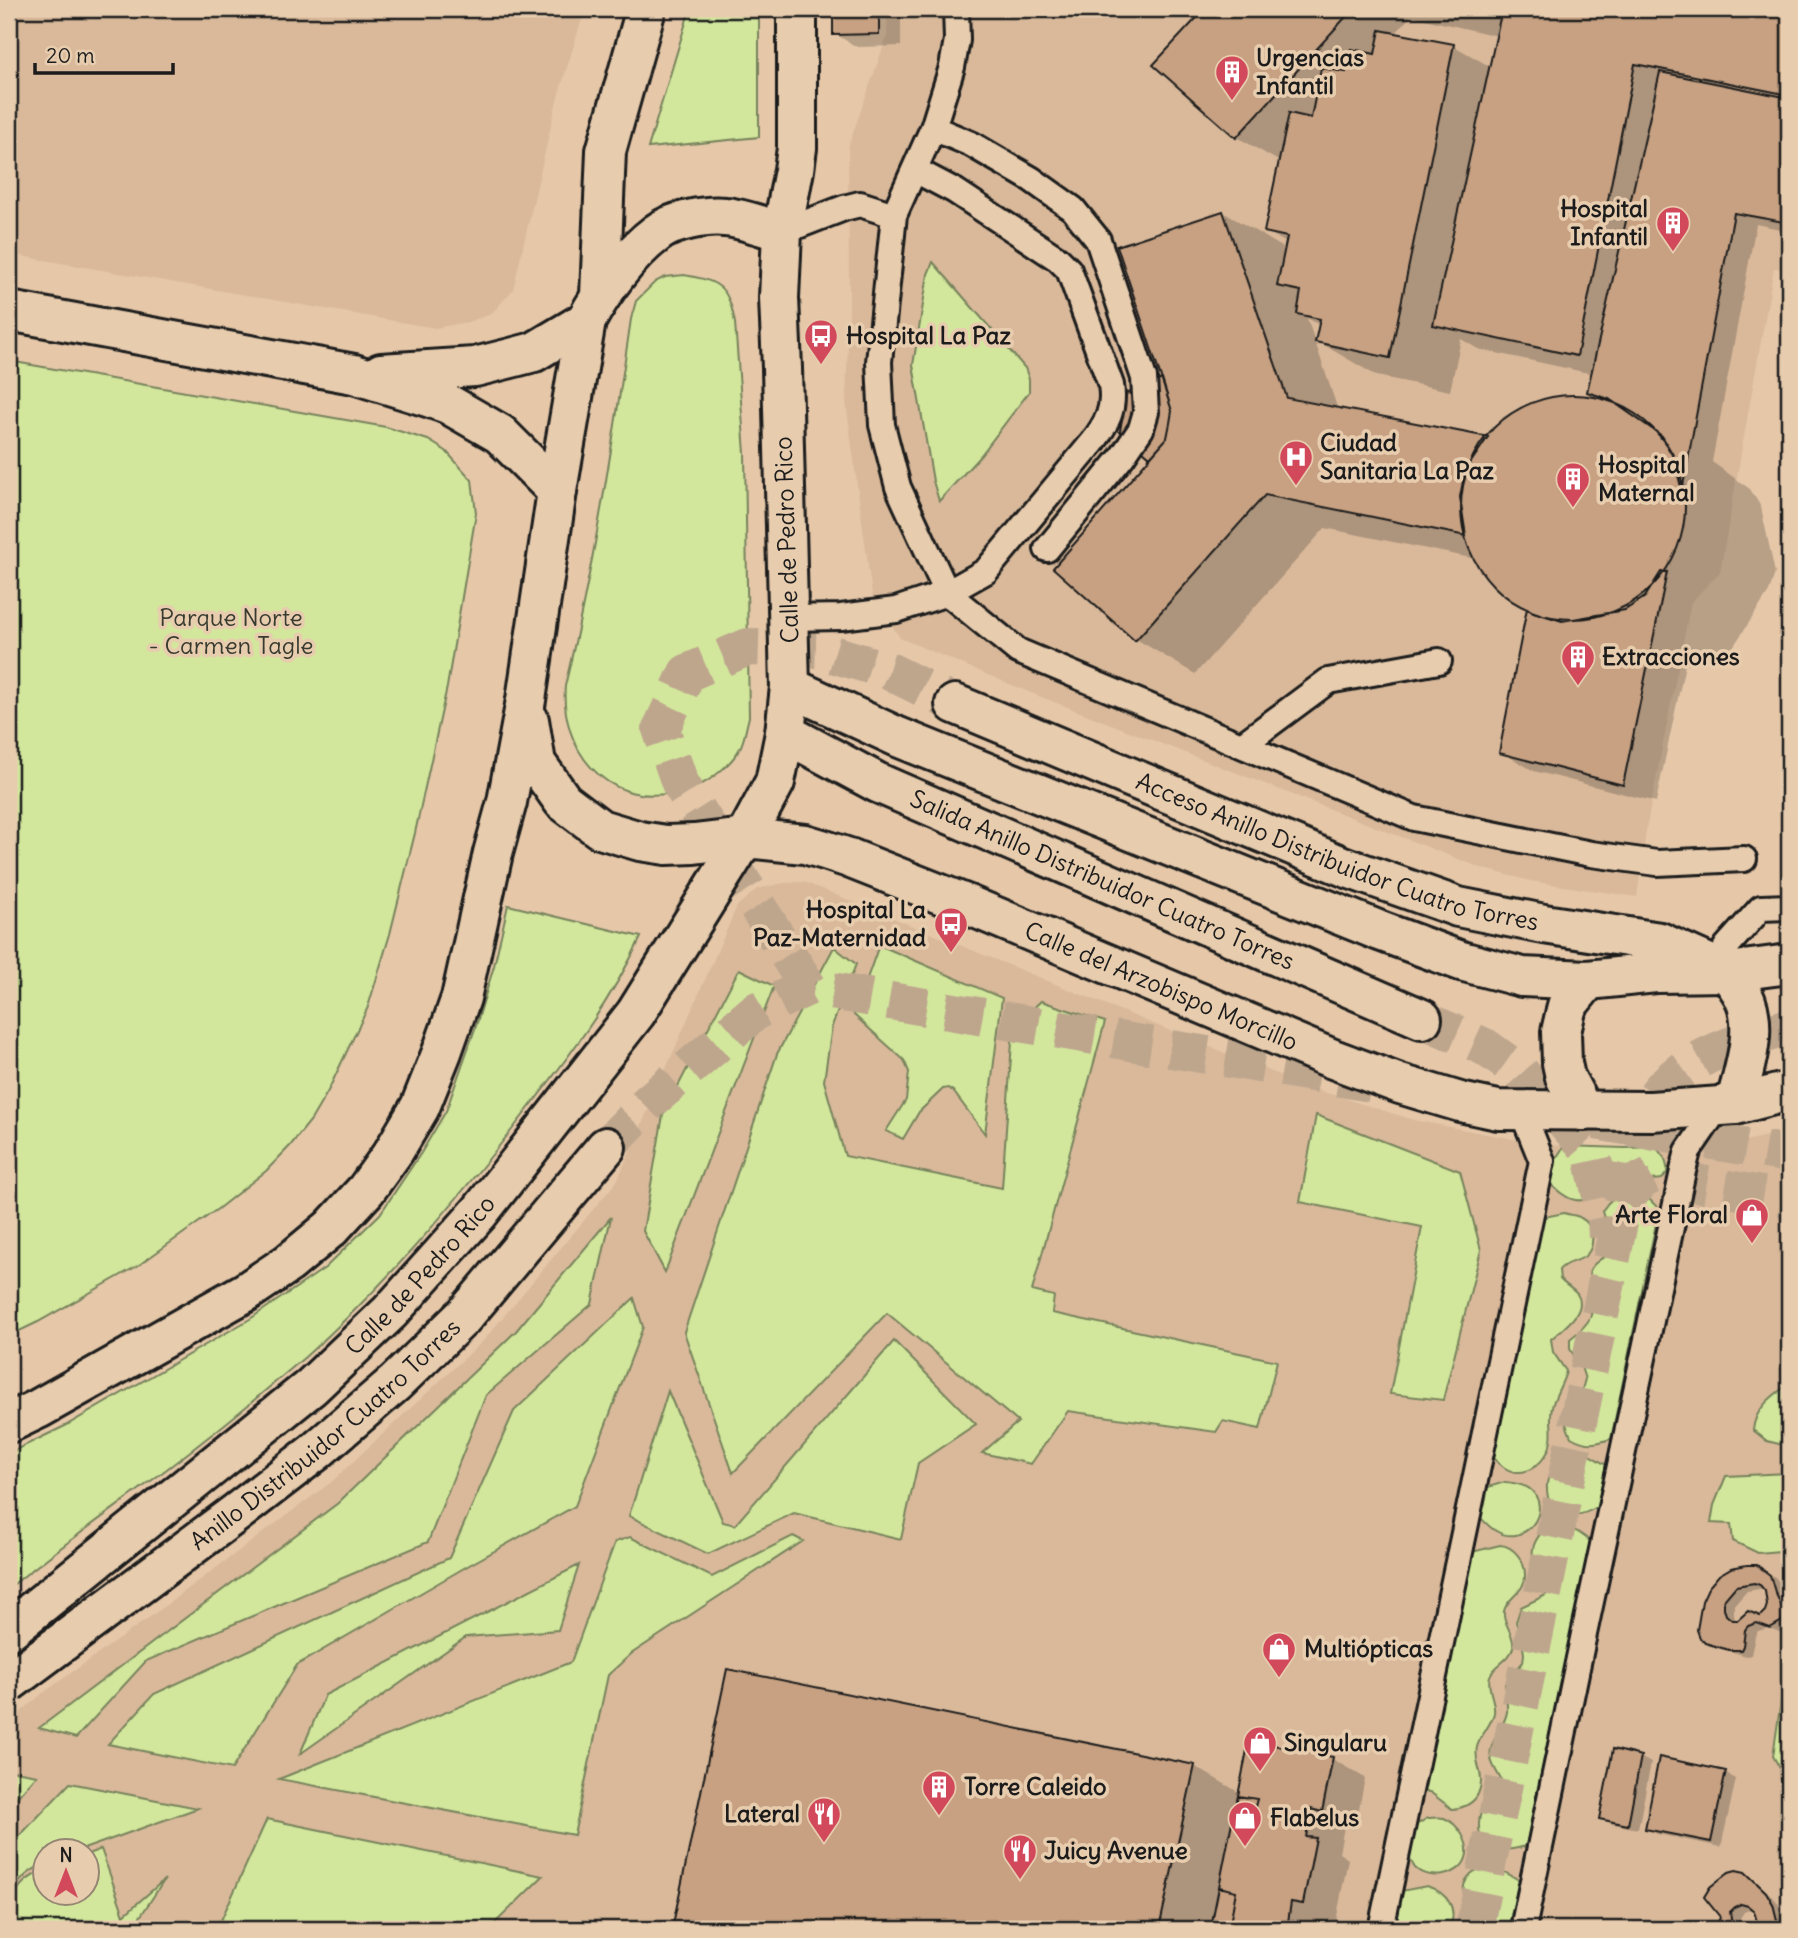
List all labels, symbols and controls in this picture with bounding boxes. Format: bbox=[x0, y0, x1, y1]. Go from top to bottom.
scale bar bbox=[35, 32, 173, 76]
text: 20 m bbox=[46, 42, 95, 69]
place label: Urgencias Infantil bbox=[1256, 42, 1364, 100]
building icon: Urgencias Infantil bbox=[1213, 53, 1251, 102]
place label: Hospital Infantil bbox=[1560, 193, 1648, 251]
building icon: Hospital Infantil bbox=[1654, 204, 1692, 253]
bus stop icon: Hospital La Paz bbox=[802, 317, 840, 366]
place label: Hospital La Paz bbox=[846, 320, 1011, 350]
place label: Ciudad Sanitaria La Paz bbox=[1320, 427, 1495, 485]
street label: Calle de Pedro Rico bbox=[767, 436, 805, 644]
hospital icon: Ciudad Sanitaria La Paz bbox=[1277, 438, 1315, 487]
place label: Hospital Maternal bbox=[1598, 449, 1695, 507]
building icon: Hospital Maternal bbox=[1554, 460, 1592, 509]
park label: Parque Norte - Carmen Tagle bbox=[149, 602, 313, 660]
building icon: Extracciones bbox=[1559, 638, 1597, 687]
place label: Extracciones bbox=[1602, 641, 1740, 671]
street label: Acceso Anillo Distribuidor Cuatro Torres bbox=[1132, 765, 1541, 937]
street label: Salida Anillo Distribuidor Cuatro Torres bbox=[906, 783, 1299, 976]
place label: Hospital La Paz-Maternidad bbox=[753, 894, 926, 952]
bus stop icon: Hospital La Paz-Maternidad bbox=[932, 905, 970, 954]
street label: Calle del Arzobispo Morcillo bbox=[1020, 915, 1303, 1056]
street label: Calle de Pedro Rico bbox=[338, 1189, 501, 1361]
shop icon: Arte Floral bbox=[1733, 1196, 1771, 1245]
place label: Arte Floral bbox=[1615, 1199, 1728, 1229]
street label: Anillo Distribuidor Cuatro Torres bbox=[184, 1312, 466, 1556]
shop icon: Multiópticas bbox=[1260, 1630, 1298, 1679]
place label: Multiópticas bbox=[1304, 1633, 1433, 1663]
shop icon: Singularu bbox=[1241, 1724, 1279, 1773]
place label: Singularu bbox=[1284, 1727, 1387, 1757]
building icon: Torre Caleido bbox=[920, 1768, 958, 1817]
place label: Torre Caleido bbox=[964, 1771, 1107, 1801]
restaurant icon: Lateral bbox=[805, 1795, 843, 1844]
place label: Lateral bbox=[724, 1798, 800, 1828]
shop icon: Flabelus bbox=[1226, 1799, 1264, 1848]
place label: Flabelus bbox=[1270, 1802, 1359, 1832]
restaurant icon: Juicy Avenue bbox=[1001, 1832, 1039, 1881]
place label: Juicy Avenue bbox=[1044, 1835, 1188, 1865]
north arrow bbox=[32, 1836, 102, 1906]
text: N bbox=[59, 1843, 73, 1867]

